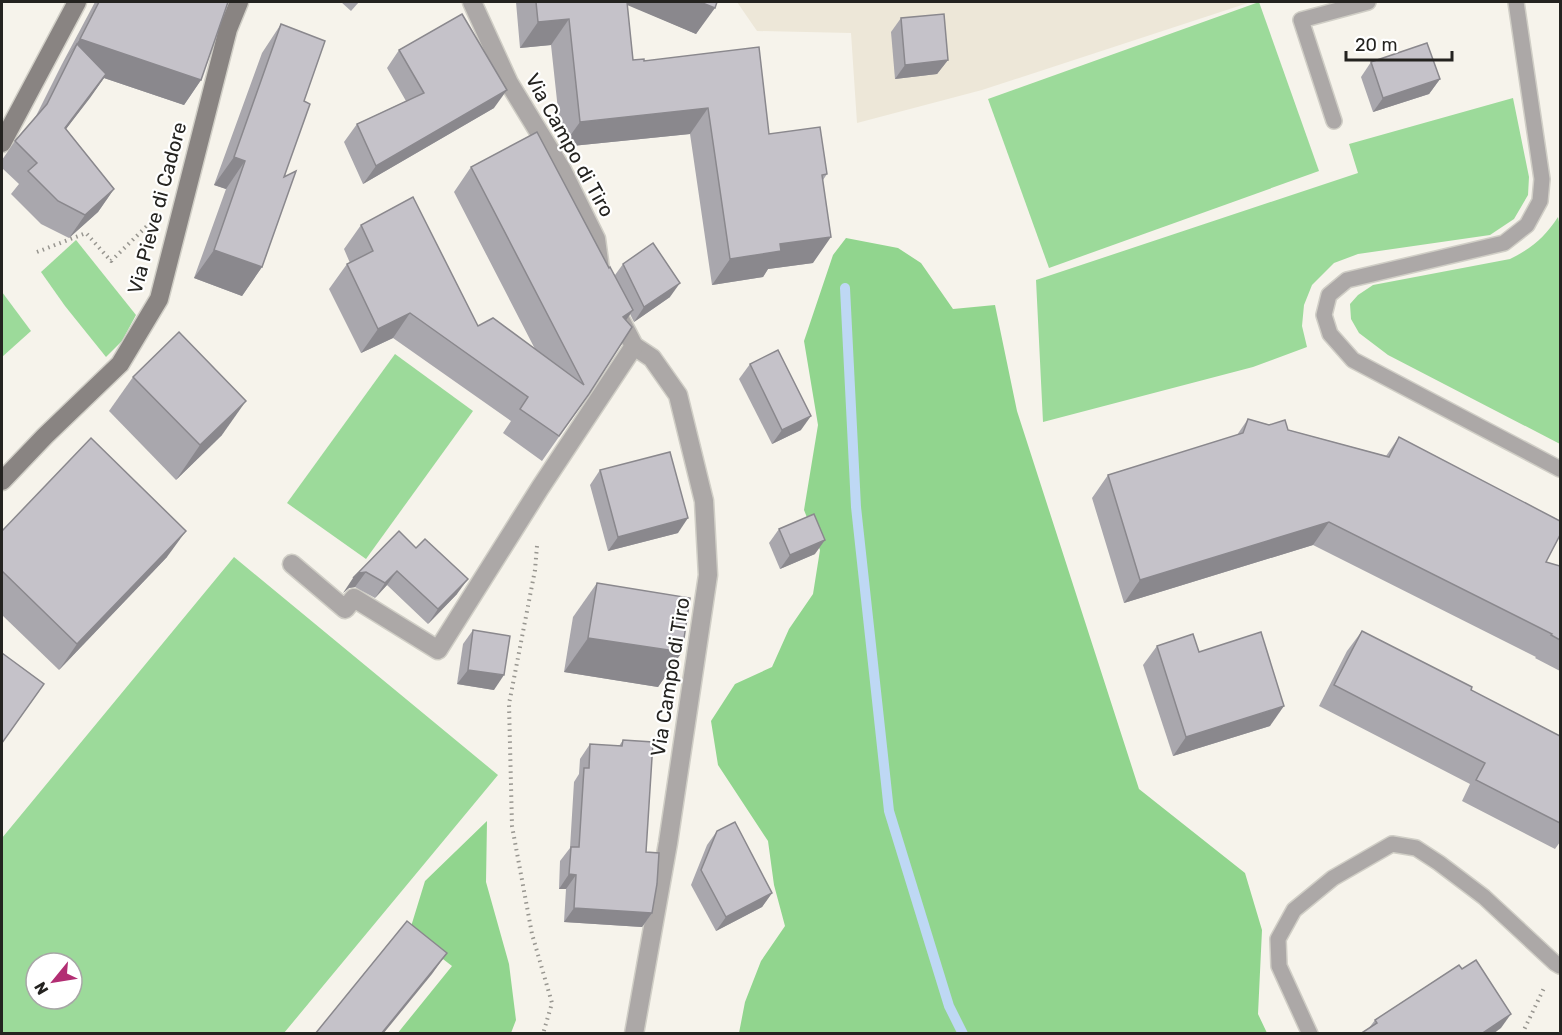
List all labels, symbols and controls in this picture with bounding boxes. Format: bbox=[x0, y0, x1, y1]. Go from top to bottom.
scale bar bbox=[1346, 24, 1452, 62]
text: 20 m bbox=[1355, 34, 1397, 56]
street label: Via Campo di Tiro bbox=[521, 69, 619, 221]
street label: Via Pieve di Cadore bbox=[122, 119, 192, 297]
street label: Via Campo di Tiro bbox=[646, 596, 694, 758]
north arrow bbox=[24, 951, 84, 1011]
text: N bbox=[30, 979, 53, 998]

